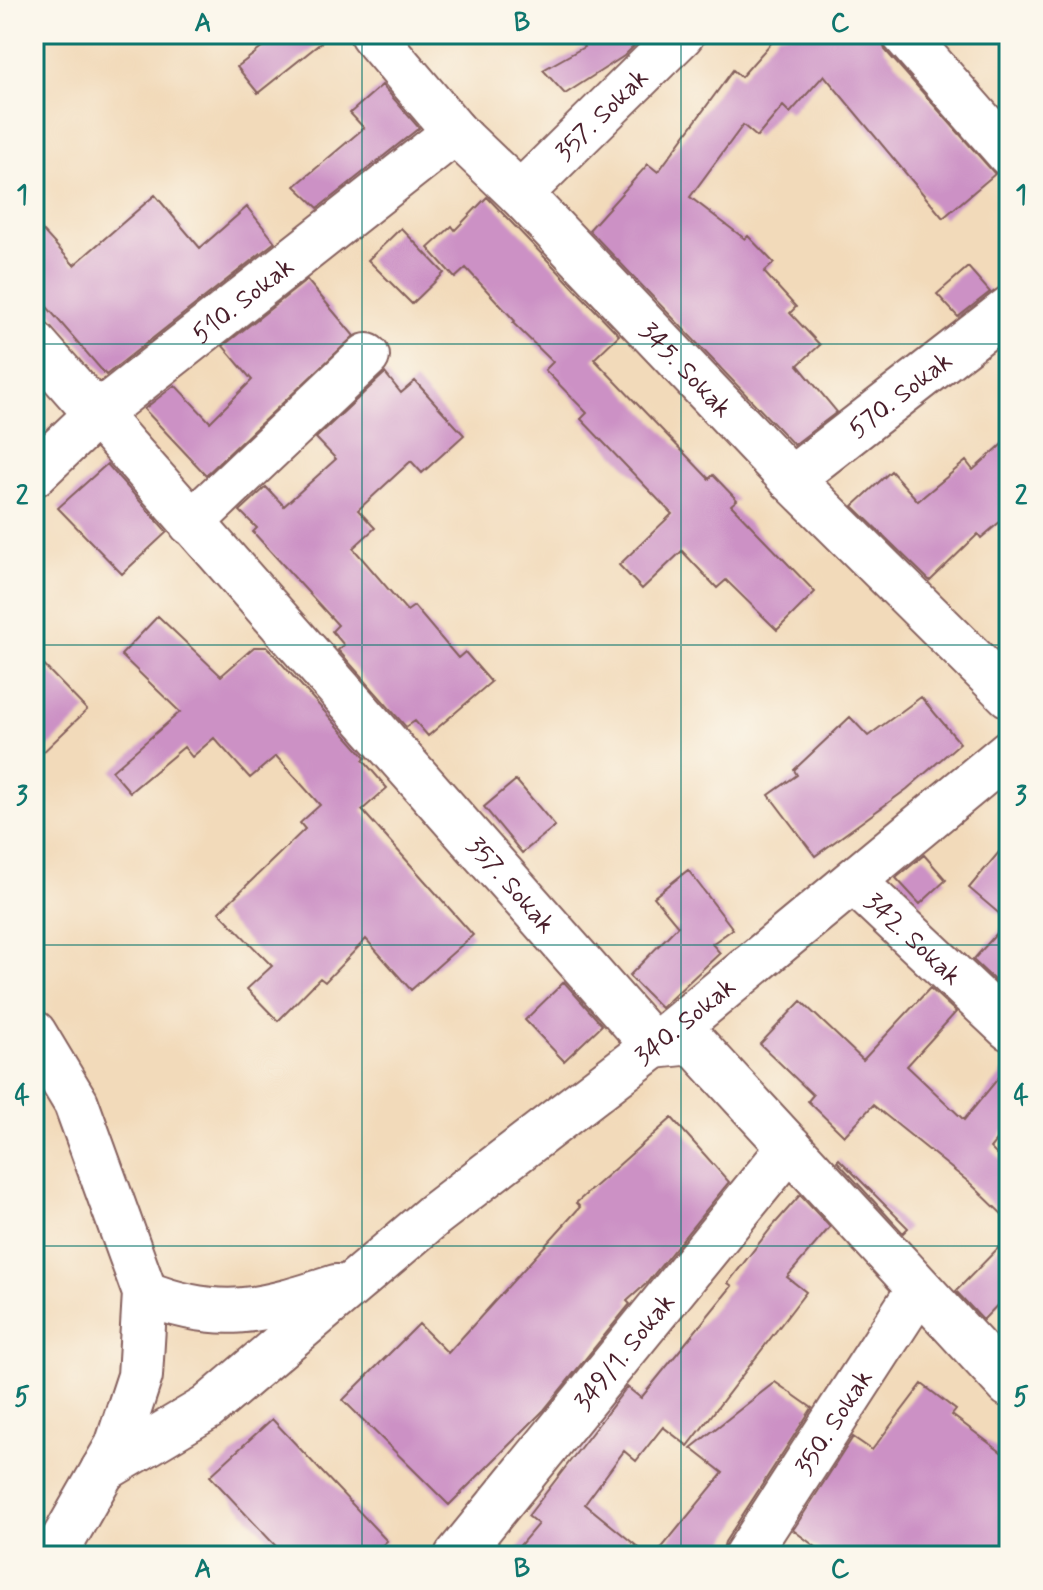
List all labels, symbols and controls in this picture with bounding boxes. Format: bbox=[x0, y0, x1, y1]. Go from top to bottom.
text: A bbox=[194, 7, 212, 41]
text: B bbox=[514, 7, 530, 41]
text: C bbox=[831, 7, 850, 41]
street label: 357. Sokak bbox=[548, 62, 657, 169]
text: 1 bbox=[16, 179, 28, 213]
text: 1 bbox=[1015, 179, 1027, 213]
street label: 510. Sokak bbox=[186, 250, 302, 352]
street label: 345. Sokak bbox=[631, 315, 739, 426]
street label: 570. Sokak bbox=[842, 345, 960, 447]
text: 2 bbox=[16, 480, 29, 514]
text: 2 bbox=[1015, 480, 1028, 514]
text: 3 bbox=[16, 780, 28, 814]
text: 3 bbox=[1015, 780, 1027, 814]
street label: 357. Sokak bbox=[458, 830, 562, 942]
street label: 342. Sokak bbox=[857, 886, 968, 994]
street label: 340. Sokak bbox=[628, 970, 743, 1074]
text: 4 bbox=[14, 1080, 30, 1114]
text: 4 bbox=[1013, 1080, 1029, 1114]
street label: 349/1. Sokak bbox=[567, 1286, 683, 1419]
street label: 350. Sokak bbox=[788, 1363, 881, 1482]
text: 5 bbox=[14, 1381, 30, 1415]
text: 5 bbox=[1013, 1381, 1029, 1415]
text: A bbox=[194, 1553, 212, 1587]
text: B bbox=[514, 1553, 530, 1587]
text: C bbox=[831, 1553, 850, 1587]

